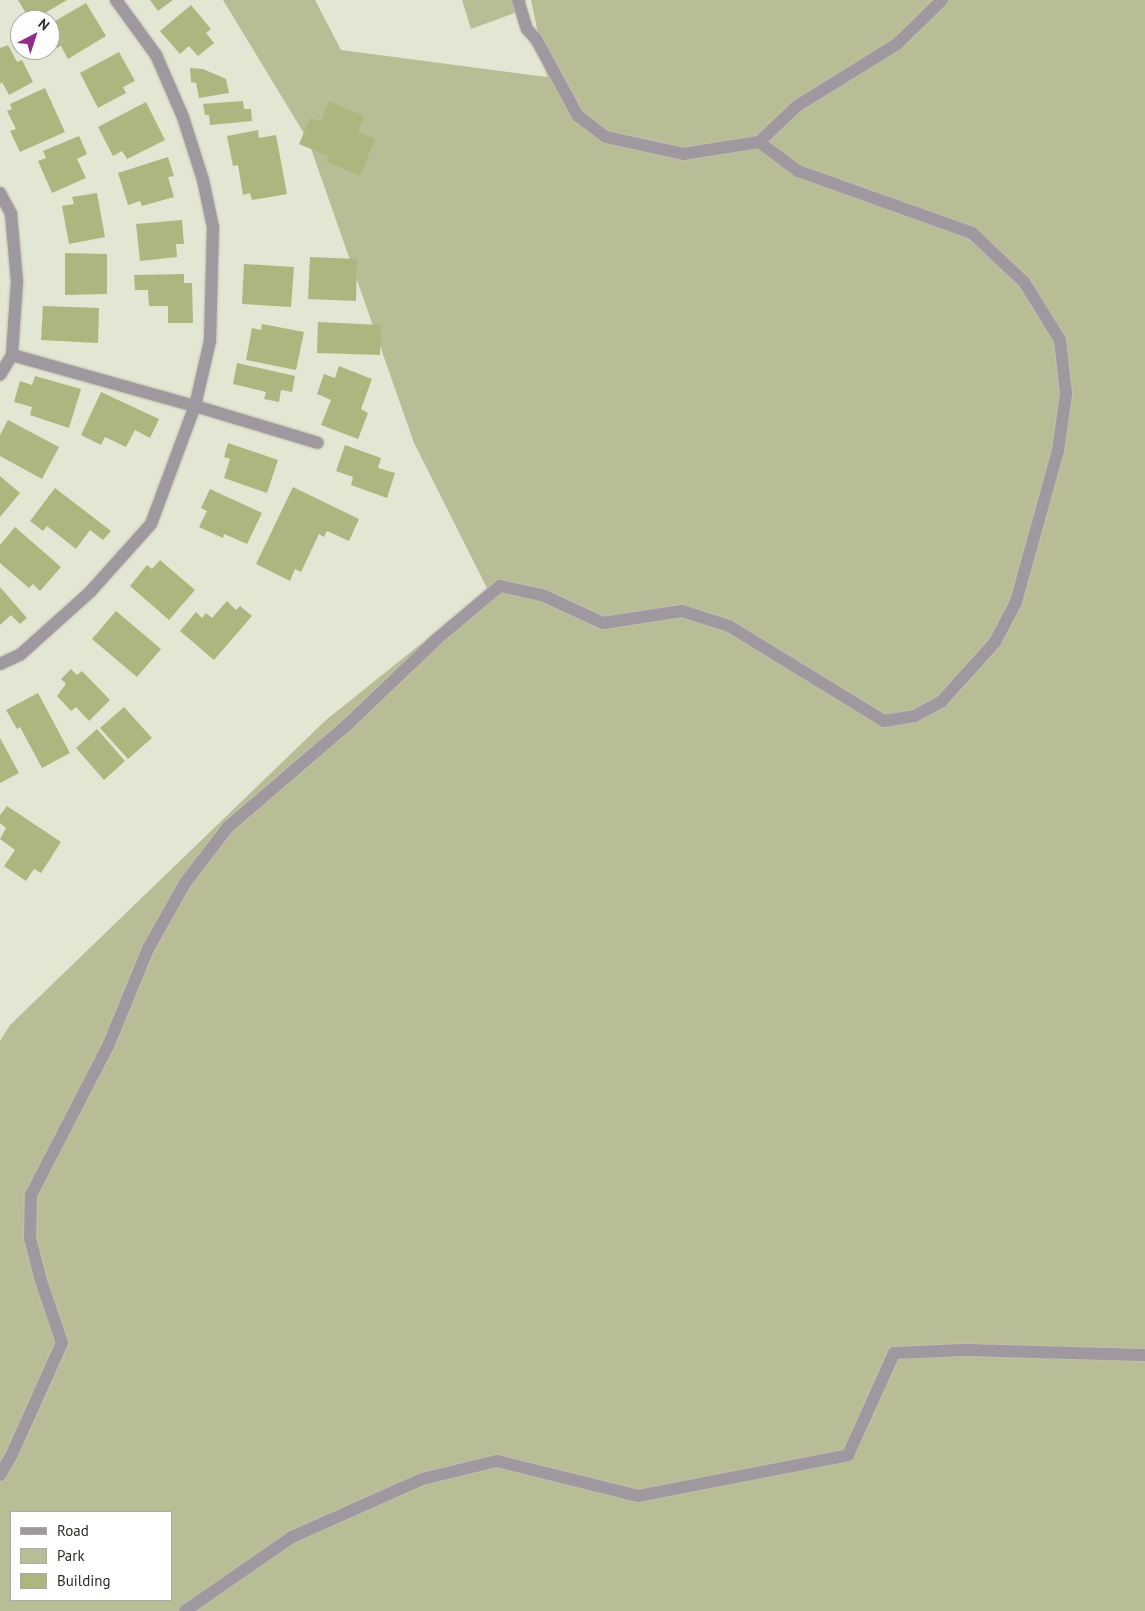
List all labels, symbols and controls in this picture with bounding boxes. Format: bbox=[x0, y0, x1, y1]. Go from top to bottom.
north arrow bbox=[10, 10, 60, 60]
text: N bbox=[35, 14, 53, 34]
legend bbox=[10, 1511, 172, 1601]
text: Road bbox=[57, 1521, 89, 1540]
text: Park bbox=[57, 1546, 85, 1565]
text: Building bbox=[57, 1571, 111, 1590]

